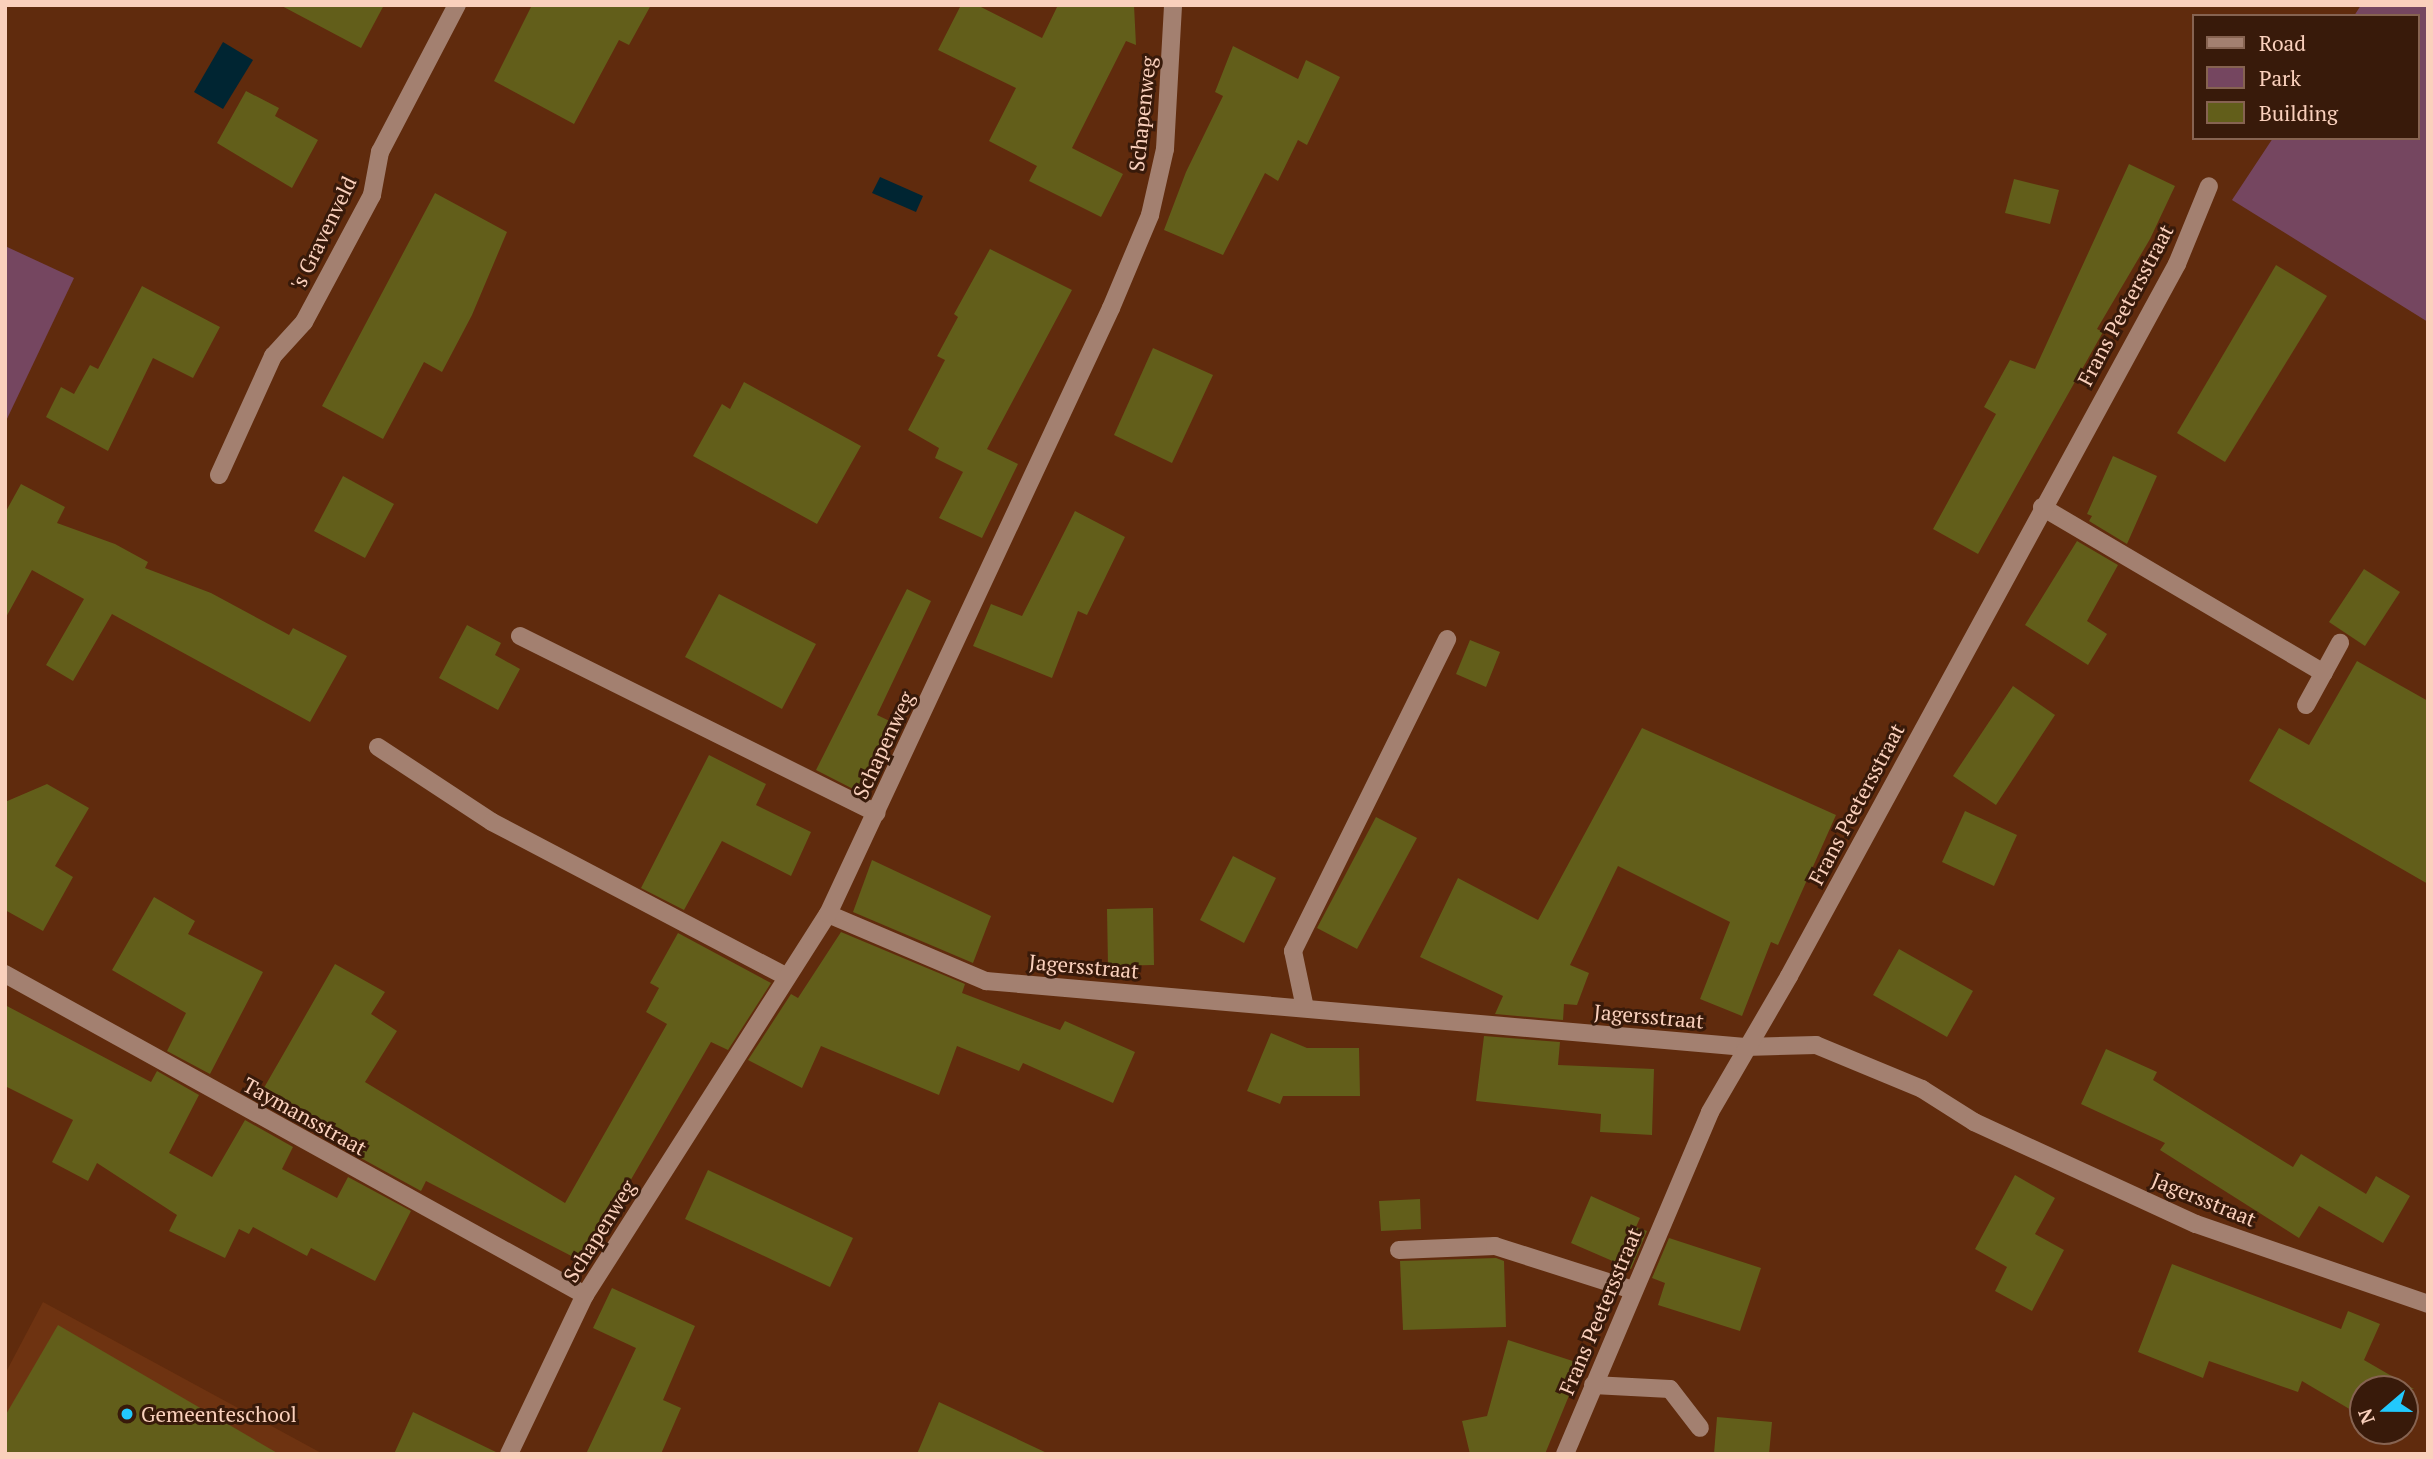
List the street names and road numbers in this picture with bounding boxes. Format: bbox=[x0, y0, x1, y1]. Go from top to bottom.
street label: Schapenweg bbox=[1123, 55, 1161, 173]
street label: 's Gravenveld bbox=[285, 172, 361, 294]
street label: Frans Peetersstraat bbox=[2072, 220, 2178, 390]
street label: Schapenweg bbox=[847, 687, 919, 803]
street label: Frans Peetersstraat bbox=[1803, 719, 1909, 889]
street label: Jagersstraat bbox=[1028, 949, 1140, 983]
street label: Jagersstraat bbox=[1593, 999, 1705, 1033]
street label: Taymansstraat bbox=[239, 1072, 371, 1160]
street label: Jagersstraat bbox=[2148, 1167, 2260, 1231]
street label: Schapenweg bbox=[558, 1175, 640, 1287]
street label: Frans Peetersstraat bbox=[1553, 1224, 1647, 1398]

